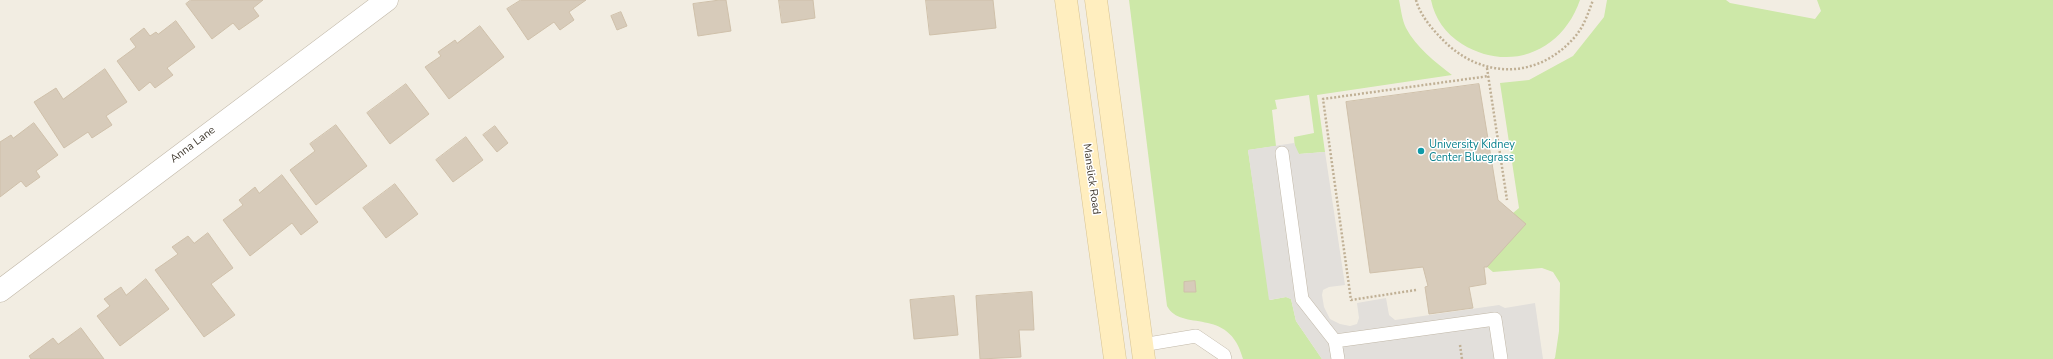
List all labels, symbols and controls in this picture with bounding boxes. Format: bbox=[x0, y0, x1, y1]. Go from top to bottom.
street label: Anna Lane bbox=[168, 124, 218, 166]
place label: University Kidney Center Bluegrass bbox=[1429, 138, 1515, 164]
street label: Manslick Road bbox=[1079, 143, 1103, 215]
marker: University Kidney Center Bluegrass bbox=[1416, 146, 1426, 156]

